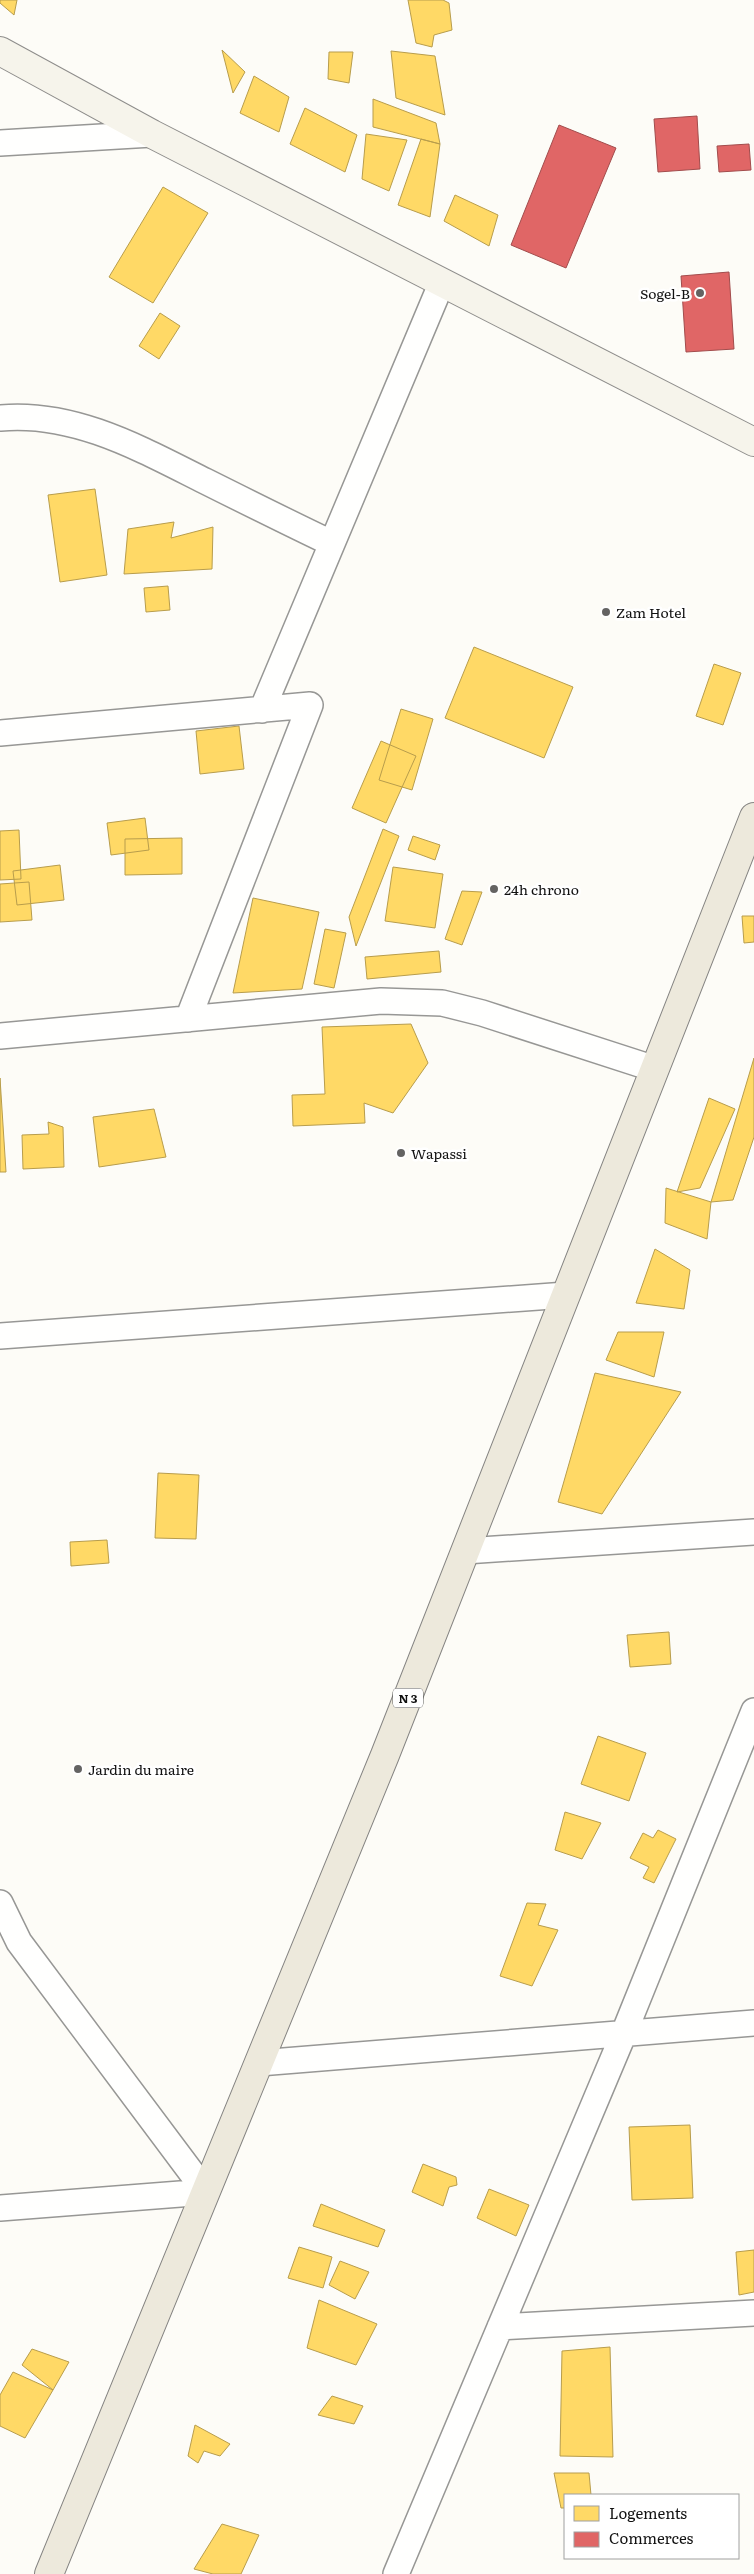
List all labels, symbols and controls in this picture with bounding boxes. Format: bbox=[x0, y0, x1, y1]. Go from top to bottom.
place label: Sogel-B bbox=[640, 283, 690, 303]
marker: Sogel-B bbox=[694, 287, 706, 299]
place label: Zam Hotel bbox=[616, 602, 686, 622]
marker: Zam Hotel bbox=[600, 606, 612, 618]
place label: 24h chrono bbox=[504, 879, 579, 899]
marker: 24h chrono bbox=[488, 883, 500, 895]
place label: Wapassi bbox=[411, 1143, 467, 1163]
marker: Wapassi bbox=[395, 1147, 407, 1159]
road number: N 3 bbox=[393, 1689, 423, 1708]
place label: Jardin du maire bbox=[88, 1759, 194, 1779]
marker: Jardin du maire bbox=[72, 1763, 84, 1775]
legend bbox=[564, 2494, 739, 2559]
text: Logements bbox=[609, 2501, 687, 2524]
text: Commerces bbox=[609, 2526, 694, 2549]

